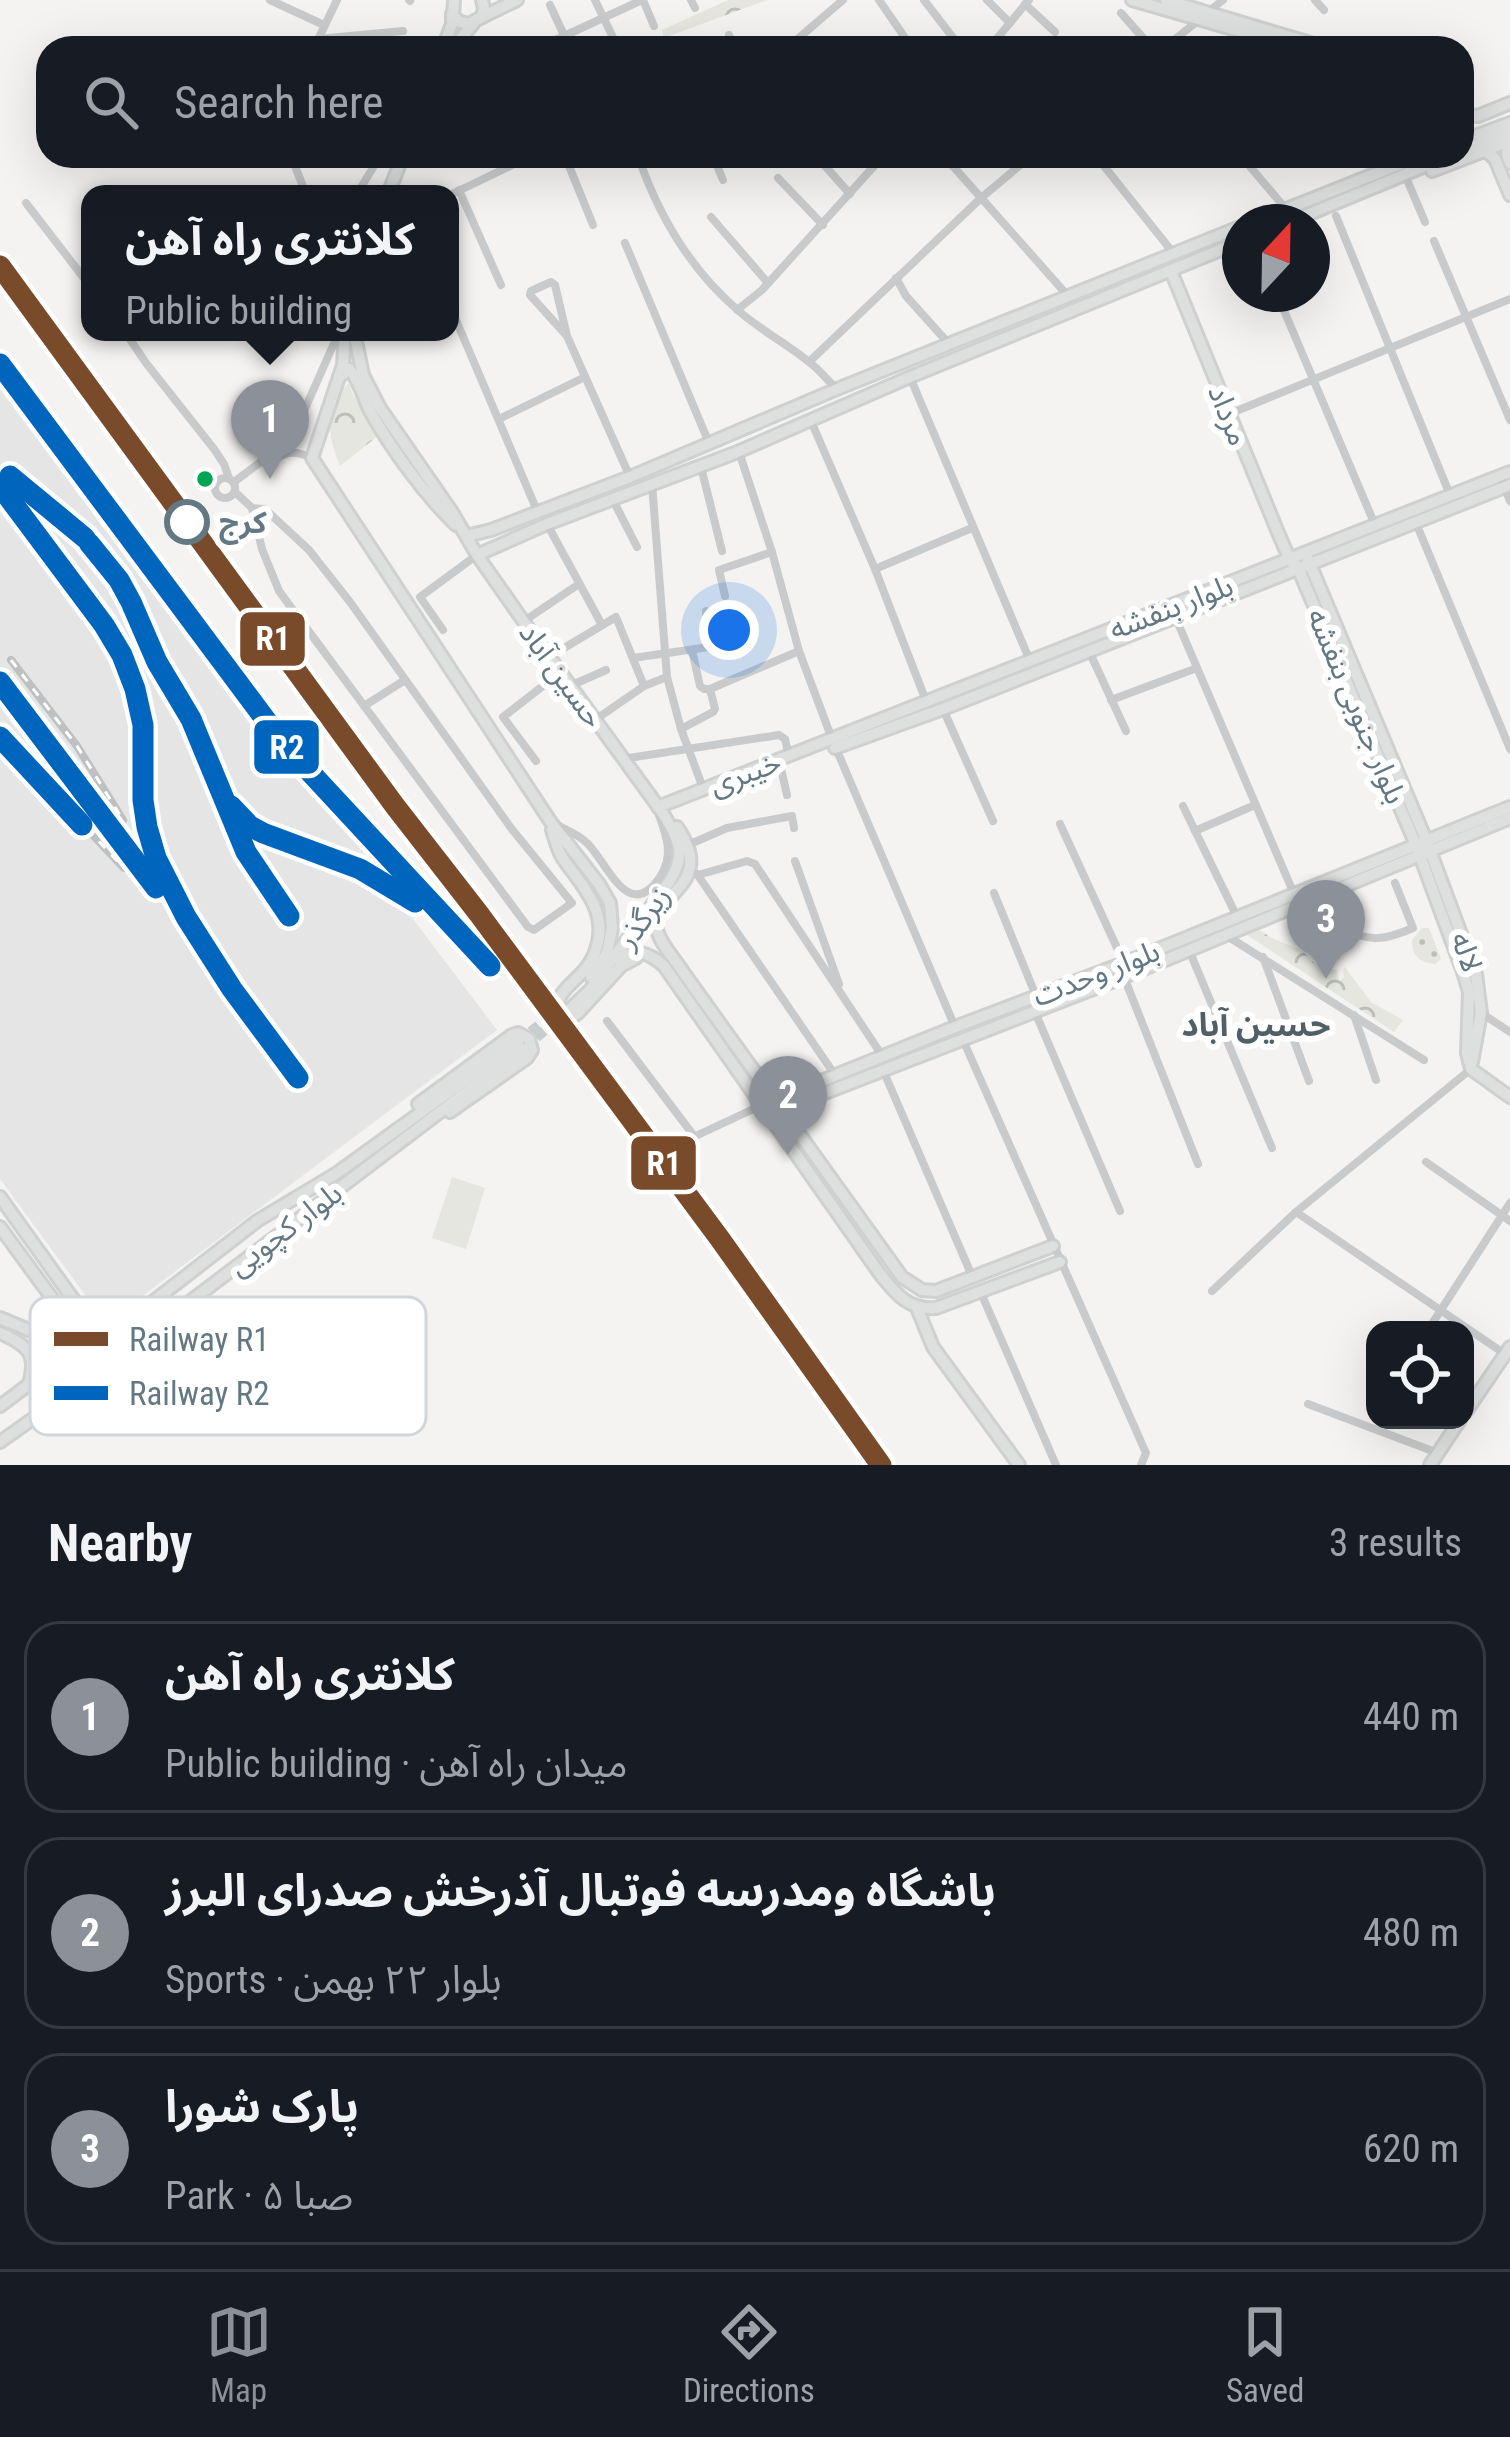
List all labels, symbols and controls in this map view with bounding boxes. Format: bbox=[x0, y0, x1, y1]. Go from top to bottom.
search box bbox=[36, 36, 1474, 168]
icon: search bbox=[78, 69, 144, 135]
text: Search here bbox=[174, 76, 383, 129]
popup bbox=[81, 185, 459, 341]
north arrow bbox=[1222, 204, 1330, 312]
text: کلانتری راه آهن bbox=[125, 213, 415, 266]
text: Public building bbox=[125, 288, 352, 334]
street label: مرداد bbox=[1201, 379, 1257, 451]
pin: 1 bbox=[231, 380, 309, 479]
unlabelled marker bbox=[194, 468, 216, 490]
marker: کرج bbox=[166, 501, 208, 543]
place label: کرج bbox=[219, 505, 267, 545]
street label: بلوار بنفشه bbox=[1104, 567, 1238, 647]
your location bbox=[699, 600, 759, 660]
street label: بلوار جنوبی بنفشه bbox=[1300, 603, 1414, 809]
line badge: R1 bbox=[238, 610, 307, 668]
street label: حسین آباد bbox=[512, 616, 612, 734]
text: R1 bbox=[256, 619, 290, 658]
line badge: R2 bbox=[252, 718, 321, 776]
text: R2 bbox=[270, 728, 304, 767]
street label: خیبری bbox=[704, 743, 786, 803]
street label: زیرگذر bbox=[608, 879, 677, 956]
pin: 3 bbox=[1287, 880, 1365, 979]
street label: لاله bbox=[1444, 927, 1490, 977]
street label: بلوار وحدت bbox=[1028, 933, 1164, 1013]
district label: حسین آباد bbox=[1181, 1005, 1331, 1044]
pin: 2 bbox=[749, 1056, 827, 1155]
line badge: R1 bbox=[629, 1134, 698, 1192]
text: R1 bbox=[647, 1144, 681, 1183]
street label: بلوار کچویی bbox=[221, 1175, 350, 1285]
legend bbox=[30, 1297, 426, 1435]
text: Railway R1 bbox=[129, 1320, 270, 1359]
map controls bbox=[1366, 1321, 1474, 1429]
button: locate bbox=[1366, 1321, 1474, 1429]
text: Railway R2 bbox=[129, 1374, 270, 1413]
text: Nearby bbox=[48, 1514, 192, 1573]
text: 3 results bbox=[1329, 1520, 1462, 1566]
text: کلانتری راه آهن bbox=[165, 1648, 455, 1701]
text: 1 bbox=[80, 1694, 100, 1740]
text: 440 m bbox=[1363, 1694, 1459, 1740]
text: Public building · میدان راه آهن bbox=[165, 1741, 628, 1787]
text: باشگاه ومدرسه فوتبال آذرخش صدرای البرز bbox=[165, 1864, 996, 1917]
text: 2 bbox=[80, 1910, 100, 1956]
text: 480 m bbox=[1363, 1910, 1459, 1956]
text: Sports · بلوار ۲۲ بهمن bbox=[165, 1957, 502, 2003]
text: پارک شورا bbox=[165, 2080, 359, 2133]
text: 3 bbox=[80, 2126, 100, 2172]
text: 620 m bbox=[1363, 2126, 1459, 2172]
text: Park · صبا ۵ bbox=[165, 2173, 353, 2219]
tab: Map bbox=[206, 2299, 272, 2410]
tab: Directions bbox=[683, 2299, 815, 2410]
tab: Saved bbox=[1226, 2299, 1304, 2410]

